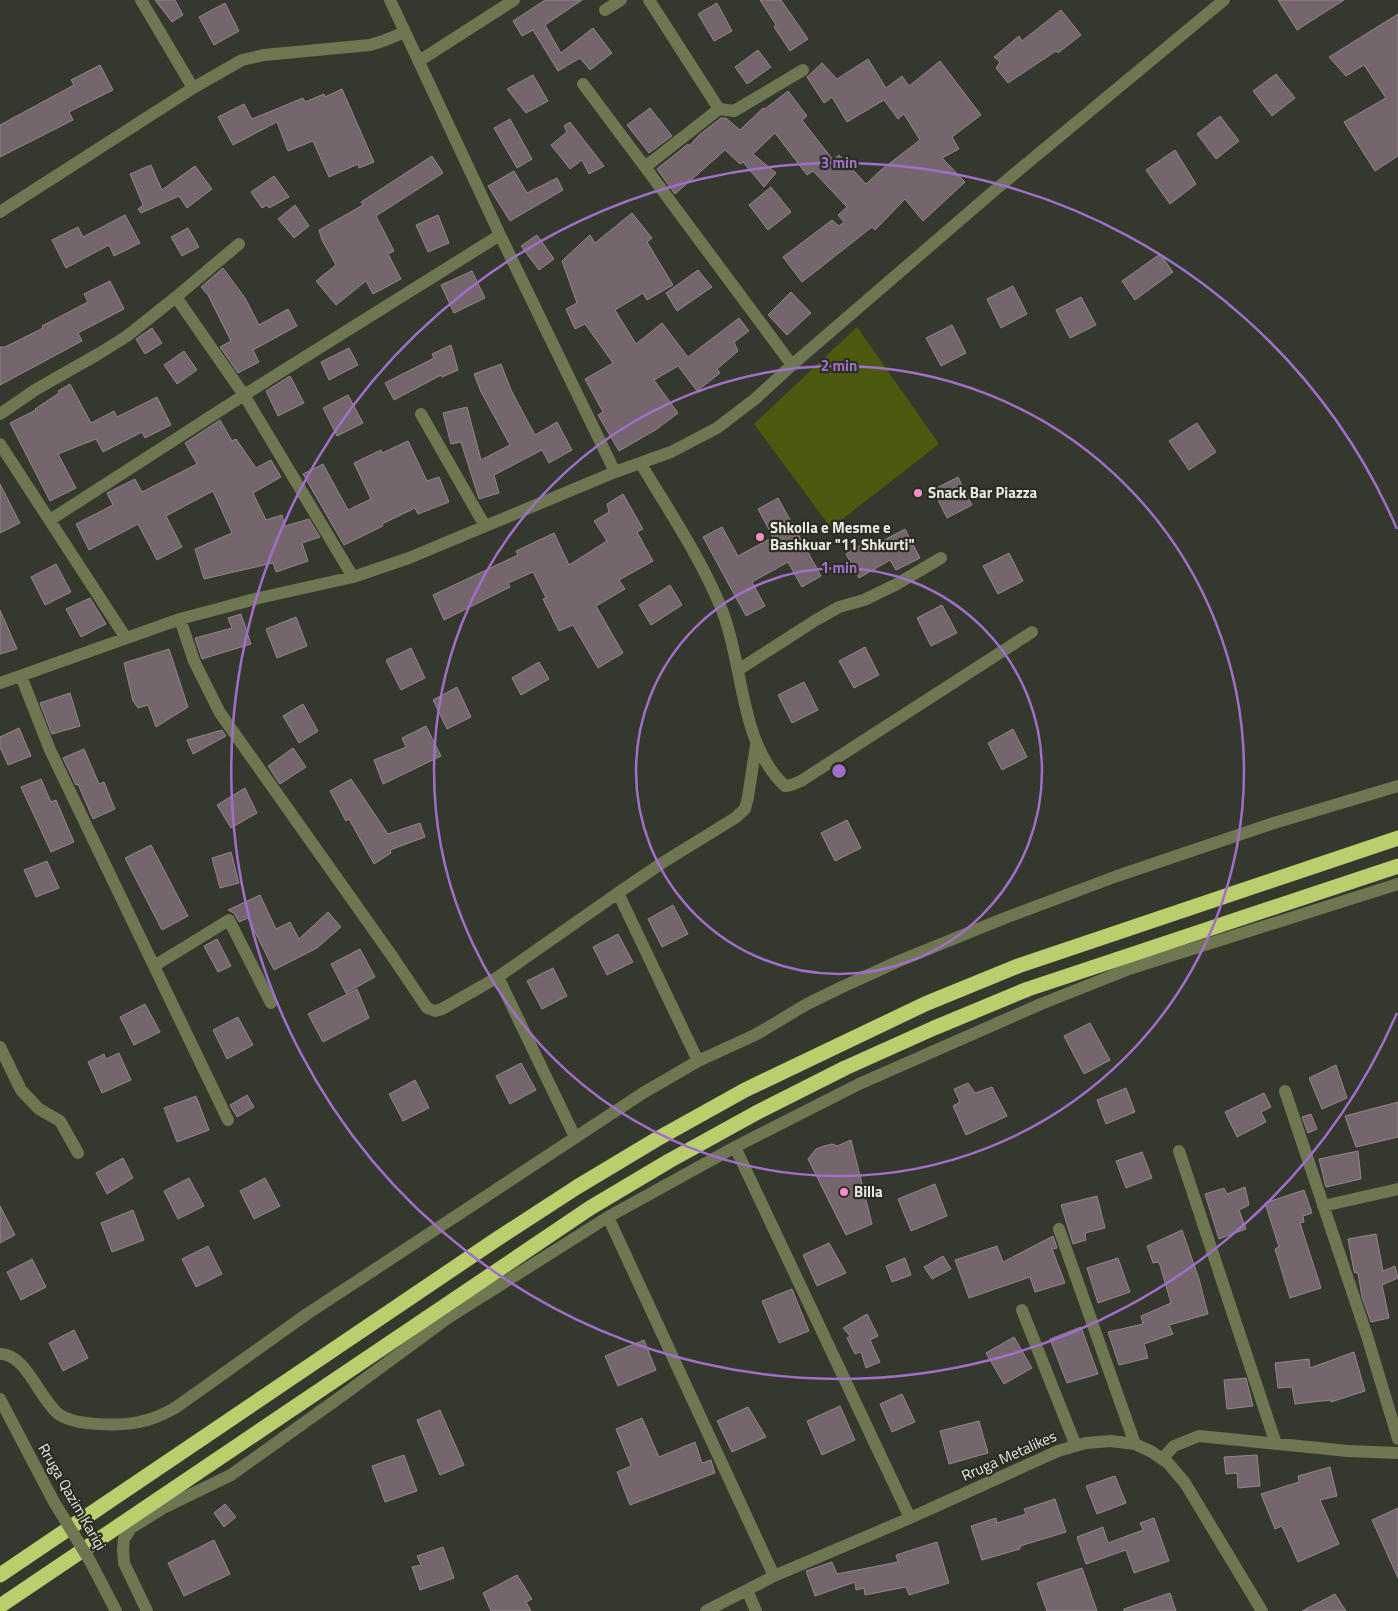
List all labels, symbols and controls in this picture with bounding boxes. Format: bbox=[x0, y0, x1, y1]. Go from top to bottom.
text: 3 min bbox=[821, 151, 857, 174]
text: 2 min bbox=[821, 354, 857, 377]
place label: Snack Bar Piazza bbox=[928, 481, 1038, 504]
marker: Snack Bar Piazza bbox=[912, 487, 924, 499]
place label: Shkolla e Mesme e Bashkuar "11 Shkurti" bbox=[770, 516, 915, 556]
marker: Shkolla e Mesme e Bashkuar "11 Shkurti" bbox=[754, 531, 766, 543]
text: 1 min bbox=[821, 556, 857, 579]
centre of rings bbox=[830, 762, 848, 780]
place label: Billa bbox=[854, 1180, 883, 1203]
marker: Billa bbox=[838, 1186, 850, 1198]
street label: Rruga Metalikes bbox=[958, 1424, 1060, 1487]
street label: Rruga Qazim Kariqi bbox=[32, 1439, 112, 1554]

